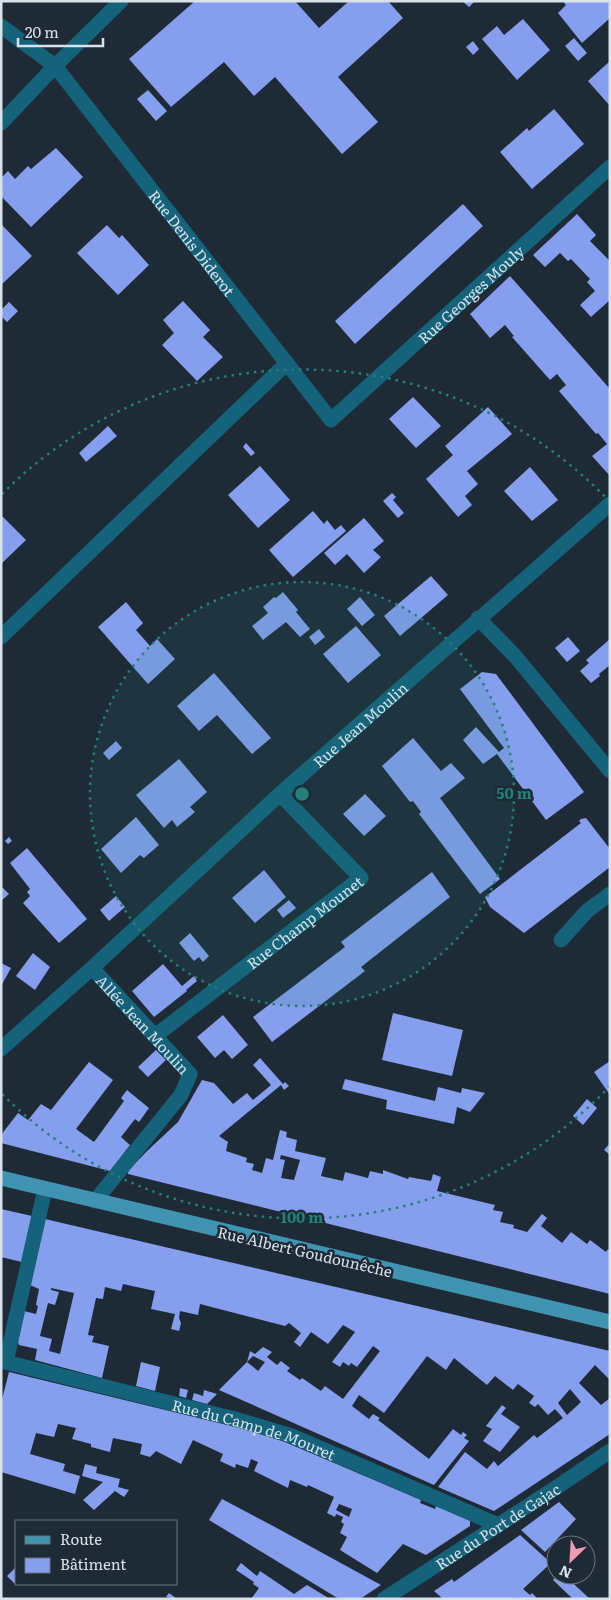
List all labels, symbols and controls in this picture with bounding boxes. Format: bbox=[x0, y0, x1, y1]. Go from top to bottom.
scale bar bbox=[18, 15, 102, 47]
text: 20 m bbox=[25, 20, 59, 43]
street label: Rue Denis Diderot bbox=[144, 185, 241, 300]
street label: Rue Georges Mouly bbox=[412, 239, 529, 348]
street label: Rue Jean Moulin bbox=[307, 676, 412, 772]
text: 50 m bbox=[496, 781, 532, 804]
centre of rings bbox=[293, 785, 311, 803]
street label: Rue Champ Mounet bbox=[241, 869, 367, 974]
street label: Allée Jean Moulin bbox=[91, 969, 196, 1079]
text: 100 m bbox=[281, 1205, 323, 1228]
street label: Rue Albert Goudounêche bbox=[215, 1220, 395, 1282]
street label: Rue du Camp de Mouret bbox=[170, 1392, 339, 1465]
street label: Rue du Port de Gajac bbox=[430, 1476, 565, 1575]
legend bbox=[15, 1520, 178, 1585]
text: Route bbox=[60, 1527, 102, 1550]
north arrow bbox=[546, 1535, 596, 1585]
text: Bâtiment bbox=[60, 1552, 126, 1575]
text: N bbox=[555, 1561, 575, 1584]

